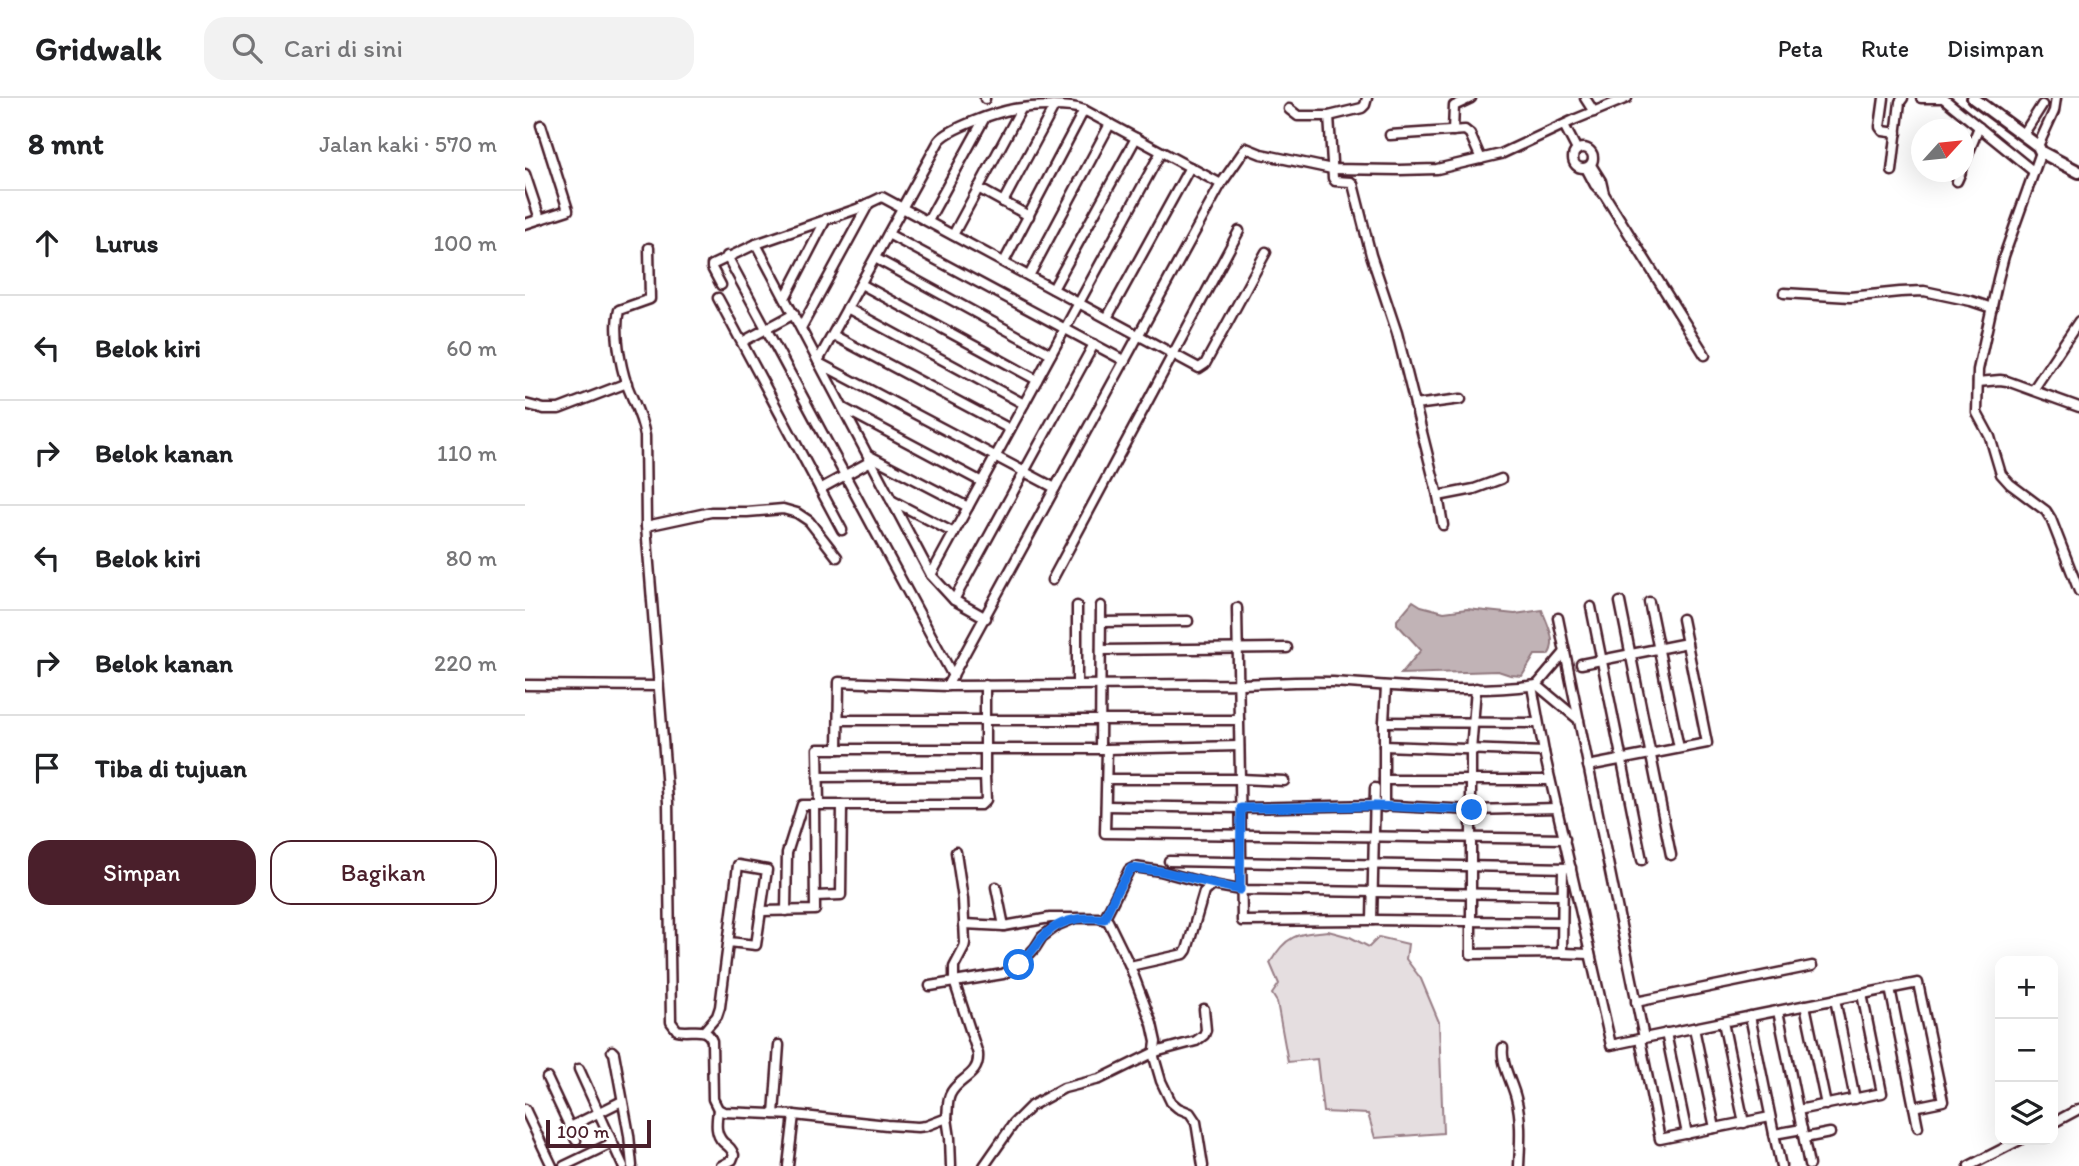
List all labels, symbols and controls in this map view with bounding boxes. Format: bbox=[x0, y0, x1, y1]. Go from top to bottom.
search box bbox=[204, 17, 694, 80]
text: Gridwalk bbox=[35, 29, 162, 68]
icon: search bbox=[228, 29, 266, 67]
text: Cari di sini bbox=[284, 32, 403, 64]
text: Peta bbox=[1778, 34, 1823, 63]
text: Rute bbox=[1861, 34, 1909, 63]
text: Disimpan bbox=[1947, 34, 2044, 63]
north arrow bbox=[1911, 119, 1974, 182]
text: 8 mnt bbox=[28, 125, 104, 162]
text: Jalan kaki · 570 m bbox=[319, 130, 497, 158]
icon: ahead bbox=[28, 224, 66, 262]
text: Lurus bbox=[95, 227, 158, 259]
text: 100 m bbox=[433, 229, 497, 257]
icon: left bbox=[28, 329, 66, 367]
text: Belok kiri bbox=[95, 332, 201, 364]
text: 60 m bbox=[446, 334, 497, 362]
icon: right bbox=[28, 434, 66, 472]
text: Belok kanan bbox=[95, 437, 233, 469]
text: 110 m bbox=[437, 439, 497, 467]
icon: left bbox=[28, 539, 66, 577]
text: Belok kiri bbox=[95, 542, 201, 574]
text: 80 m bbox=[446, 544, 497, 572]
icon: right bbox=[28, 644, 66, 682]
text: Belok kanan bbox=[95, 647, 233, 679]
text: 220 m bbox=[434, 649, 497, 677]
icon: arrive bbox=[28, 749, 66, 787]
text: Tiba di tujuan bbox=[95, 752, 247, 784]
route end bbox=[1456, 794, 1487, 825]
button: Simpan bbox=[28, 840, 256, 905]
button: Bagikan bbox=[270, 840, 497, 905]
route start bbox=[1003, 949, 1034, 980]
map controls bbox=[1995, 956, 2058, 1145]
button: + bbox=[1995, 956, 2058, 1019]
button: − bbox=[1995, 1019, 2058, 1082]
button: layers bbox=[1995, 1082, 2058, 1145]
scale bar bbox=[546, 1117, 651, 1149]
text: 100 m bbox=[557, 1120, 609, 1143]

